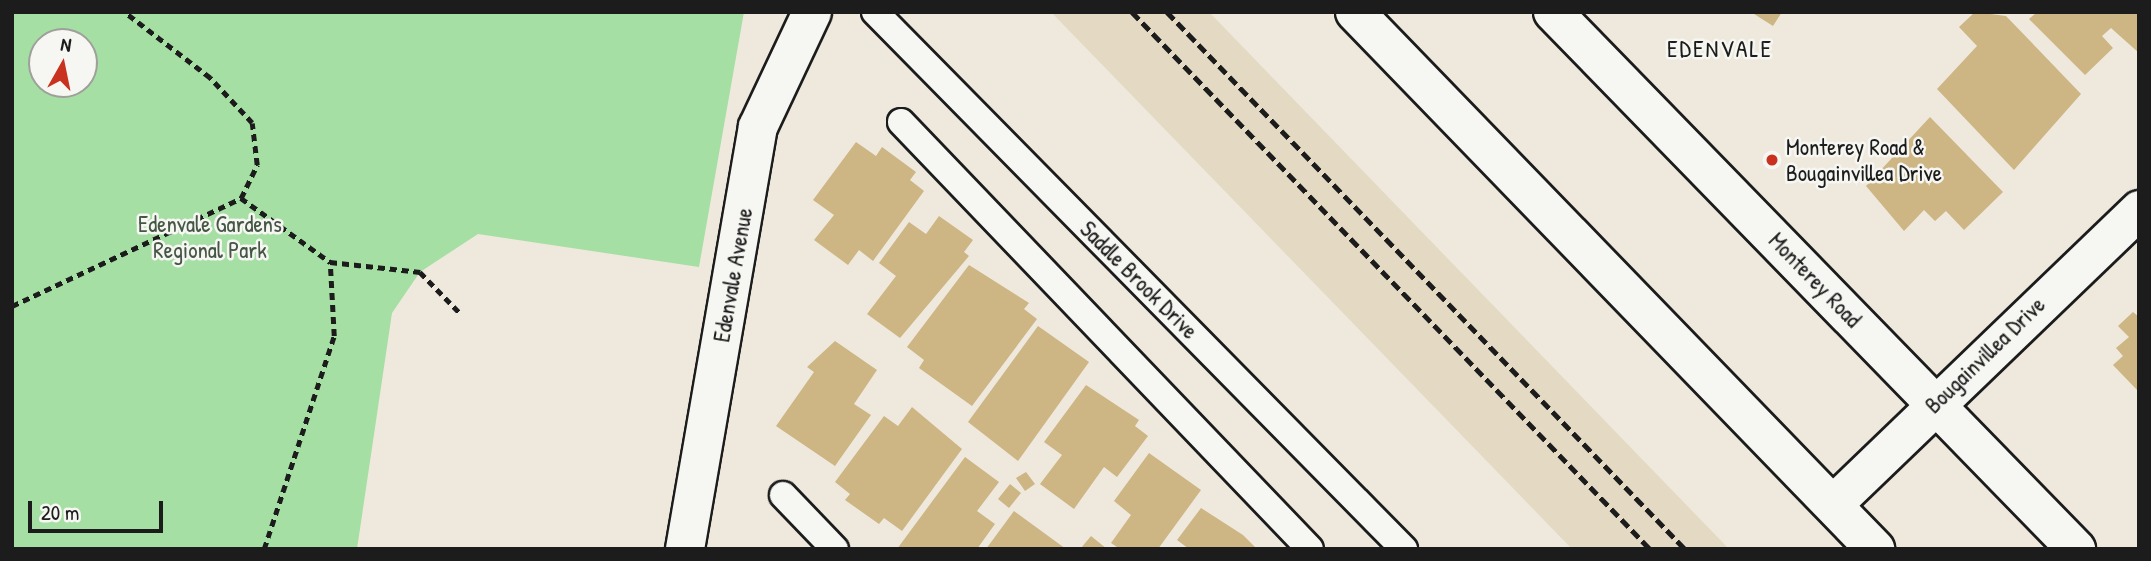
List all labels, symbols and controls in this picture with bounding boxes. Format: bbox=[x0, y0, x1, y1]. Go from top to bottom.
north arrow bbox=[28, 28, 98, 98]
text: N bbox=[59, 31, 73, 58]
district label: EDENVALE bbox=[1668, 35, 1772, 63]
place label: Monterey Road & Bougainvillea Drive bbox=[1786, 133, 1942, 187]
marker: Monterey Road & Bougainvillea Drive bbox=[1764, 152, 1780, 168]
street label: Edenvale Avenue bbox=[708, 206, 758, 344]
park label: Edenvale Gardens Regional Park bbox=[138, 210, 282, 264]
street label: Saddle Brook Drive bbox=[1074, 215, 1204, 345]
street label: Monterey Road bbox=[1763, 227, 1867, 333]
street label: Bougainvillea Drive bbox=[1919, 291, 2051, 419]
scale bar bbox=[32, 488, 166, 532]
text: 20 m bbox=[41, 498, 79, 527]

